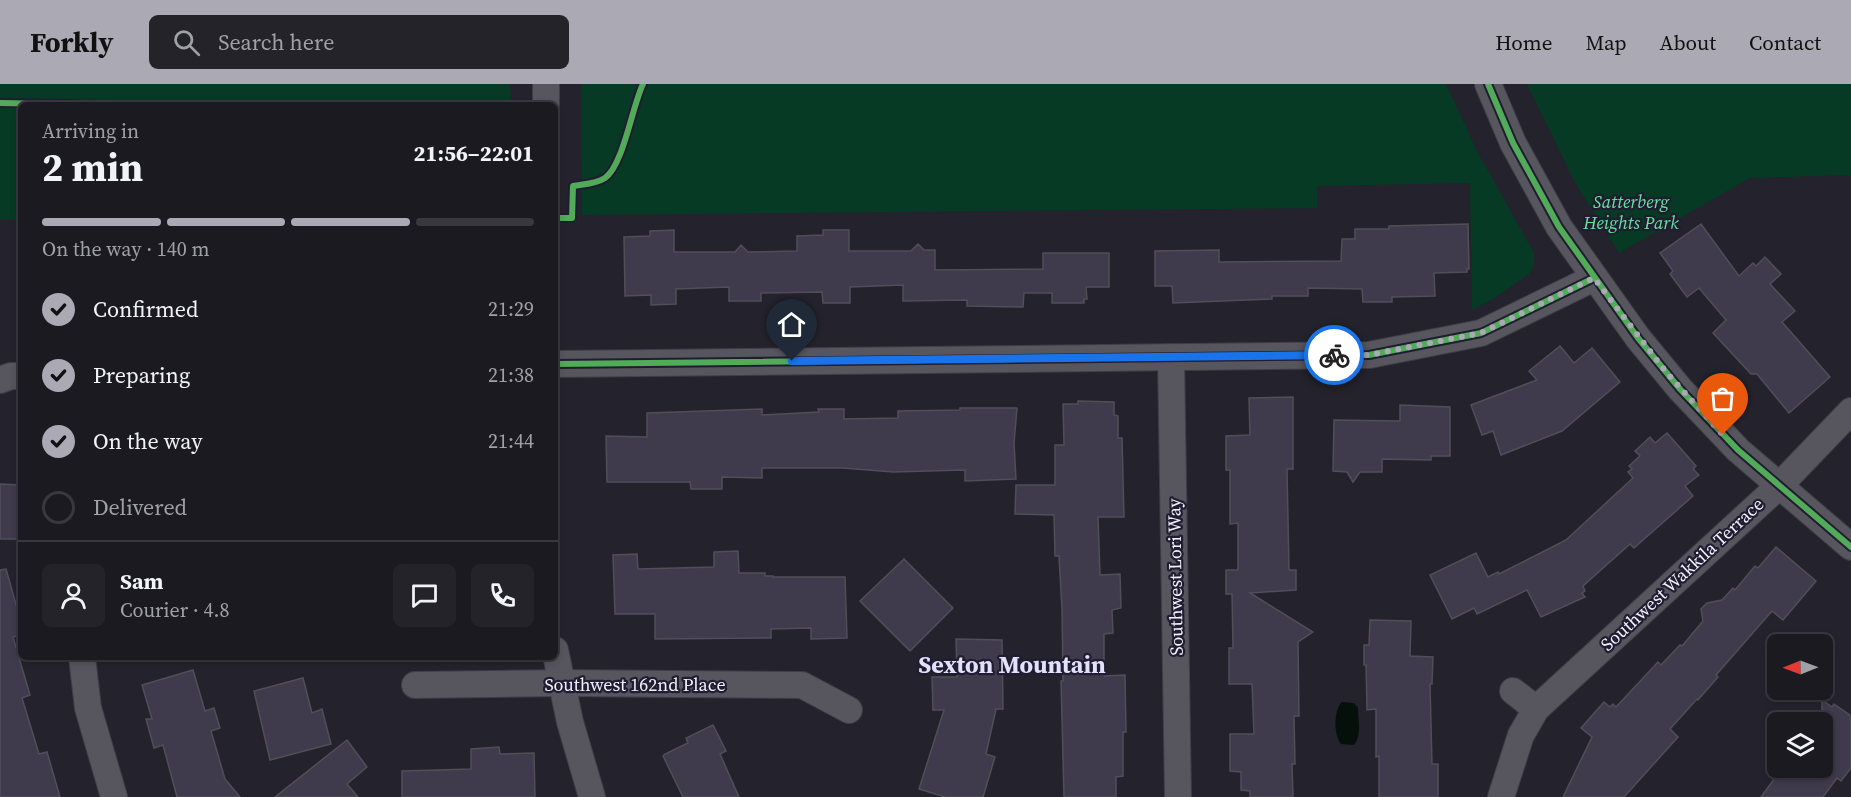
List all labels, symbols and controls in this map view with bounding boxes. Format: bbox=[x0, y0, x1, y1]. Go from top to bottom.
search box bbox=[149, 15, 569, 69]
text: Forkly bbox=[30, 23, 113, 61]
icon: search bbox=[170, 26, 203, 59]
text: Search here bbox=[218, 27, 334, 57]
text: Home bbox=[1495, 28, 1553, 57]
text: Map bbox=[1586, 28, 1627, 57]
text: About bbox=[1660, 28, 1716, 57]
text: Contact bbox=[1749, 28, 1821, 57]
text: Arriving in bbox=[42, 117, 139, 145]
text: 21:56–22:01 bbox=[414, 138, 534, 168]
text: 2 min bbox=[42, 141, 143, 194]
park label: Satterberg Heights Park bbox=[1582, 189, 1679, 235]
text: On the way · 140 m bbox=[42, 235, 209, 263]
icon: check bbox=[42, 293, 75, 326]
text: Confirmed bbox=[93, 294, 198, 324]
text: 21:29 bbox=[488, 295, 534, 323]
pin bbox=[766, 299, 817, 361]
icon: home bbox=[775, 308, 808, 341]
courier bbox=[1304, 325, 1364, 385]
icon: bike bbox=[1318, 339, 1351, 372]
icon: check bbox=[42, 359, 75, 392]
text: Preparing bbox=[93, 360, 190, 390]
text: 21:38 bbox=[488, 361, 534, 389]
pin bbox=[1697, 373, 1748, 435]
icon: bag bbox=[1706, 382, 1739, 415]
icon: check bbox=[42, 425, 75, 458]
text: On the way bbox=[93, 426, 202, 456]
text: 21:44 bbox=[488, 427, 534, 455]
text: Delivered bbox=[93, 492, 187, 522]
street label: Southwest Wakkila Terrace bbox=[1595, 492, 1769, 656]
street label: Southwest Lori Way bbox=[1161, 497, 1189, 656]
button: person bbox=[42, 564, 105, 627]
button: chat bbox=[393, 564, 456, 627]
button: phone bbox=[471, 564, 534, 627]
text: Sam bbox=[120, 566, 164, 596]
text: Courier · 4.8 bbox=[120, 596, 229, 624]
north arrow bbox=[1767, 634, 1833, 700]
map controls bbox=[1767, 634, 1833, 778]
district label: Sexton Mountain bbox=[918, 648, 1106, 681]
street label: Southwest 162nd Place bbox=[544, 672, 726, 697]
button: layers bbox=[1767, 712, 1833, 778]

